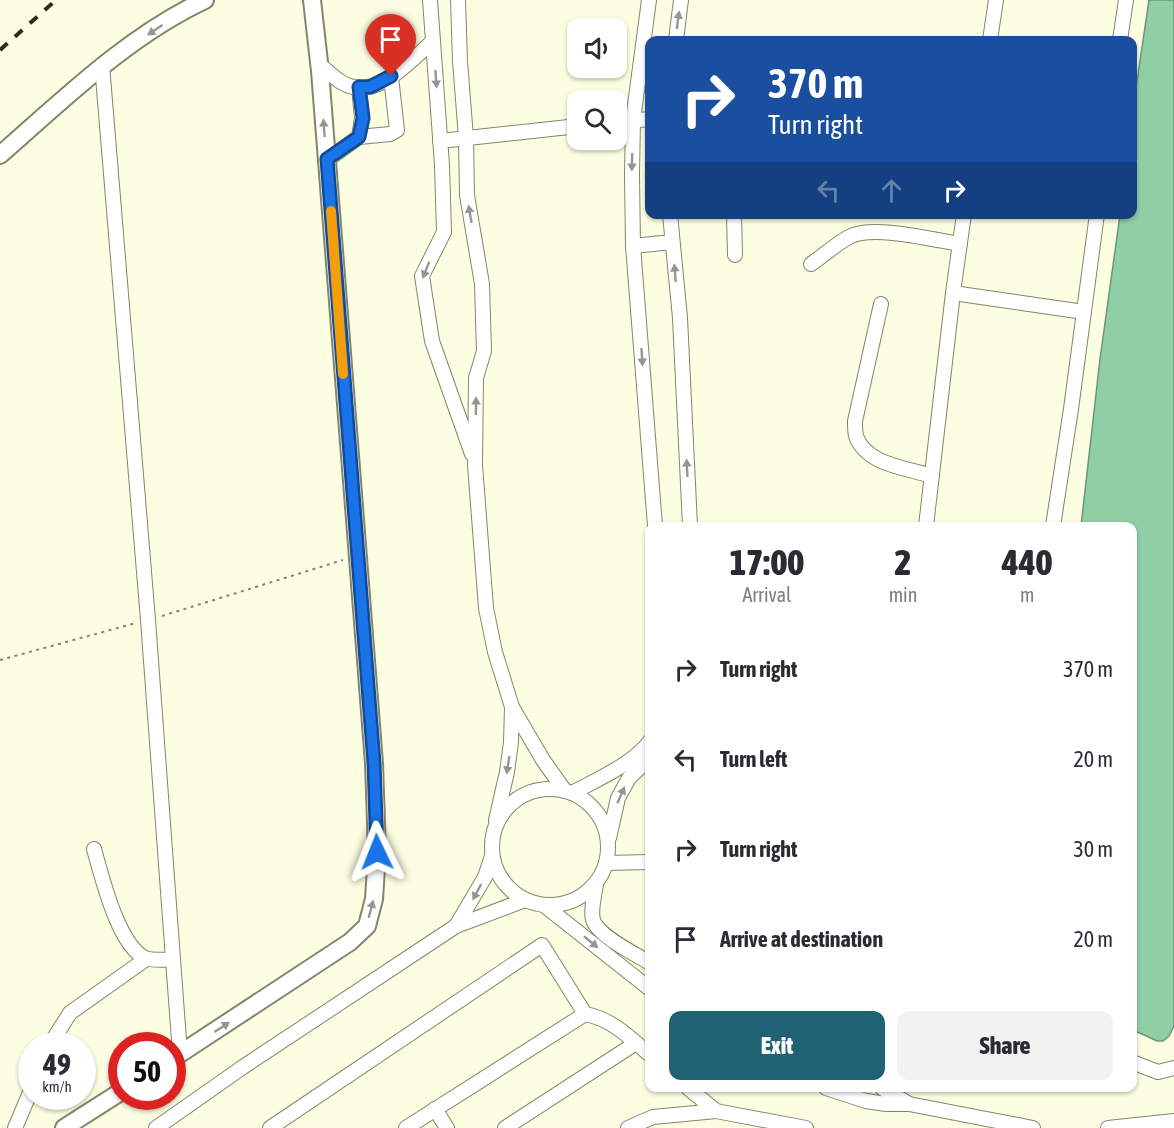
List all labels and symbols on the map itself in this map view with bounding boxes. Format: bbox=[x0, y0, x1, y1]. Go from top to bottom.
one-way arrow bbox=[674, 11, 683, 30]
pin bbox=[365, 14, 416, 76]
one-way arrow bbox=[147, 24, 163, 36]
one-way arrow bbox=[431, 70, 441, 89]
one-way arrow bbox=[319, 119, 329, 138]
one-way arrow bbox=[627, 153, 637, 172]
one-way arrow bbox=[465, 204, 474, 223]
one-way arrow bbox=[421, 261, 431, 279]
one-way arrow bbox=[670, 264, 680, 283]
one-way arrow bbox=[637, 348, 646, 367]
one-way arrow bbox=[471, 397, 481, 416]
one-way arrow bbox=[682, 459, 691, 478]
one-way arrow bbox=[503, 755, 512, 774]
one-way arrow bbox=[616, 785, 626, 803]
position arrow bbox=[345, 820, 409, 884]
one-way arrow bbox=[472, 883, 482, 901]
one-way arrow bbox=[367, 900, 376, 918]
one-way arrow bbox=[583, 936, 598, 948]
one-way arrow bbox=[213, 1021, 229, 1033]
speed limit sign: 50 bbox=[108, 1032, 186, 1110]

